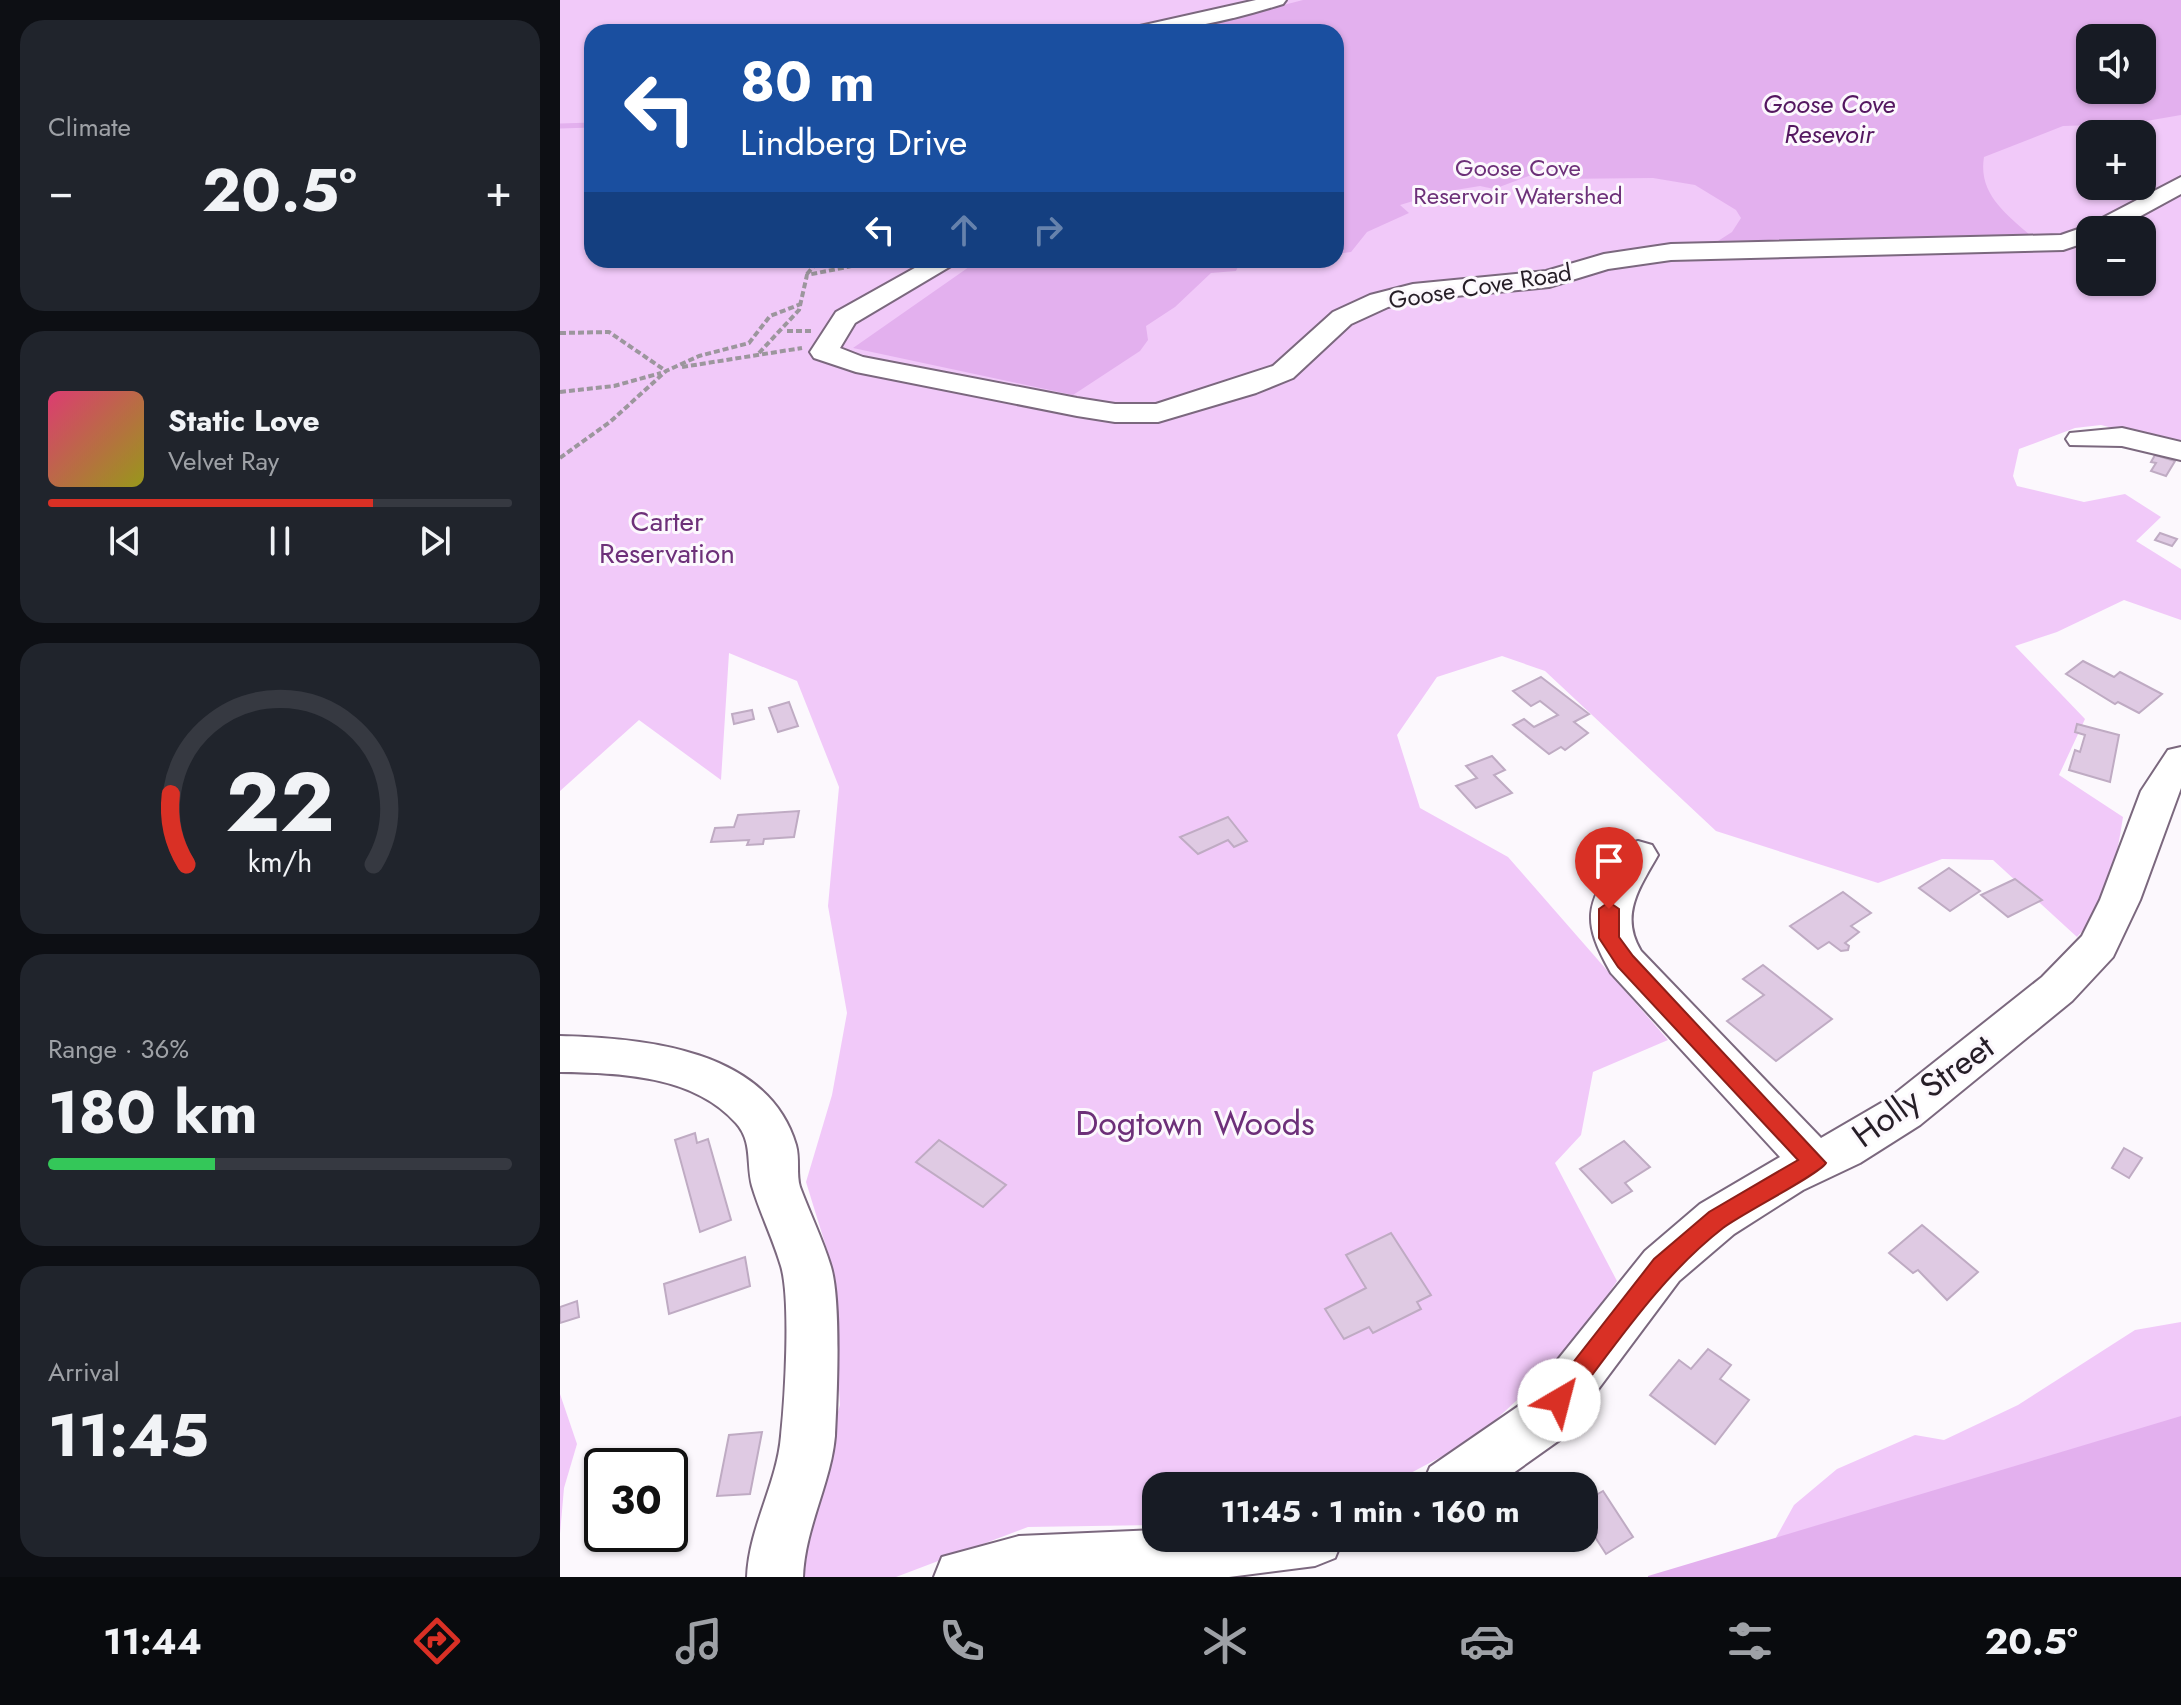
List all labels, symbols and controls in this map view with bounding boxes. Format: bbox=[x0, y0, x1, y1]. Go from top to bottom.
map controls bbox=[2076, 24, 2156, 296]
button: sound bbox=[2076, 24, 2156, 104]
text: 80 m bbox=[740, 41, 875, 122]
icon: left bbox=[608, 56, 712, 160]
water label: Goose Cove Resevoir bbox=[1763, 85, 1895, 153]
text: Climate bbox=[48, 108, 131, 146]
text: Lindberg Drive bbox=[740, 116, 967, 168]
button: + bbox=[2076, 120, 2156, 200]
text: 20.5° bbox=[202, 147, 357, 234]
park label: Goose Cove Reservoir Watershed bbox=[1413, 150, 1623, 213]
text: − bbox=[48, 159, 74, 223]
text: + bbox=[485, 159, 512, 223]
icon: left bbox=[858, 208, 902, 252]
icon: ahead bbox=[942, 208, 986, 252]
icon: right bbox=[1026, 208, 1070, 252]
button: − bbox=[2076, 216, 2156, 296]
street label: Goose Cove Road bbox=[1386, 254, 1574, 318]
text: Static Love bbox=[168, 399, 320, 442]
text: Velvet Ray bbox=[168, 442, 279, 480]
park label: Carter Reservation bbox=[599, 501, 735, 574]
icon: previous bbox=[103, 519, 147, 563]
icon: pause bbox=[258, 519, 302, 563]
icon: next bbox=[413, 519, 457, 563]
text: 22 bbox=[225, 741, 335, 861]
pin bbox=[1575, 827, 1643, 909]
icon: arrive bbox=[1587, 839, 1631, 883]
text: km/h bbox=[248, 841, 312, 883]
street label: Holly Street bbox=[1842, 1023, 2004, 1159]
text: Range · 36% bbox=[48, 1030, 189, 1068]
text: 180 km bbox=[48, 1069, 258, 1156]
park label: Dogtown Woods bbox=[1075, 1099, 1315, 1148]
text: Arrival bbox=[48, 1353, 120, 1391]
position arrow bbox=[1517, 1358, 1601, 1442]
text: 11:45 bbox=[48, 1392, 209, 1479]
speed limit sign: 30 bbox=[584, 1448, 688, 1552]
text: 11:45 · 1 min · 160 m bbox=[1220, 1490, 1520, 1533]
icon: directions bbox=[409, 1613, 465, 1669]
icon: music bbox=[671, 1613, 727, 1669]
icon: phone bbox=[934, 1613, 990, 1669]
icon: climate bbox=[1197, 1613, 1253, 1669]
icon: car bbox=[1459, 1613, 1515, 1669]
icon: filters bbox=[1722, 1613, 1778, 1669]
text: 11:44 bbox=[103, 1615, 202, 1667]
text: 20.5° bbox=[1985, 1615, 2078, 1667]

